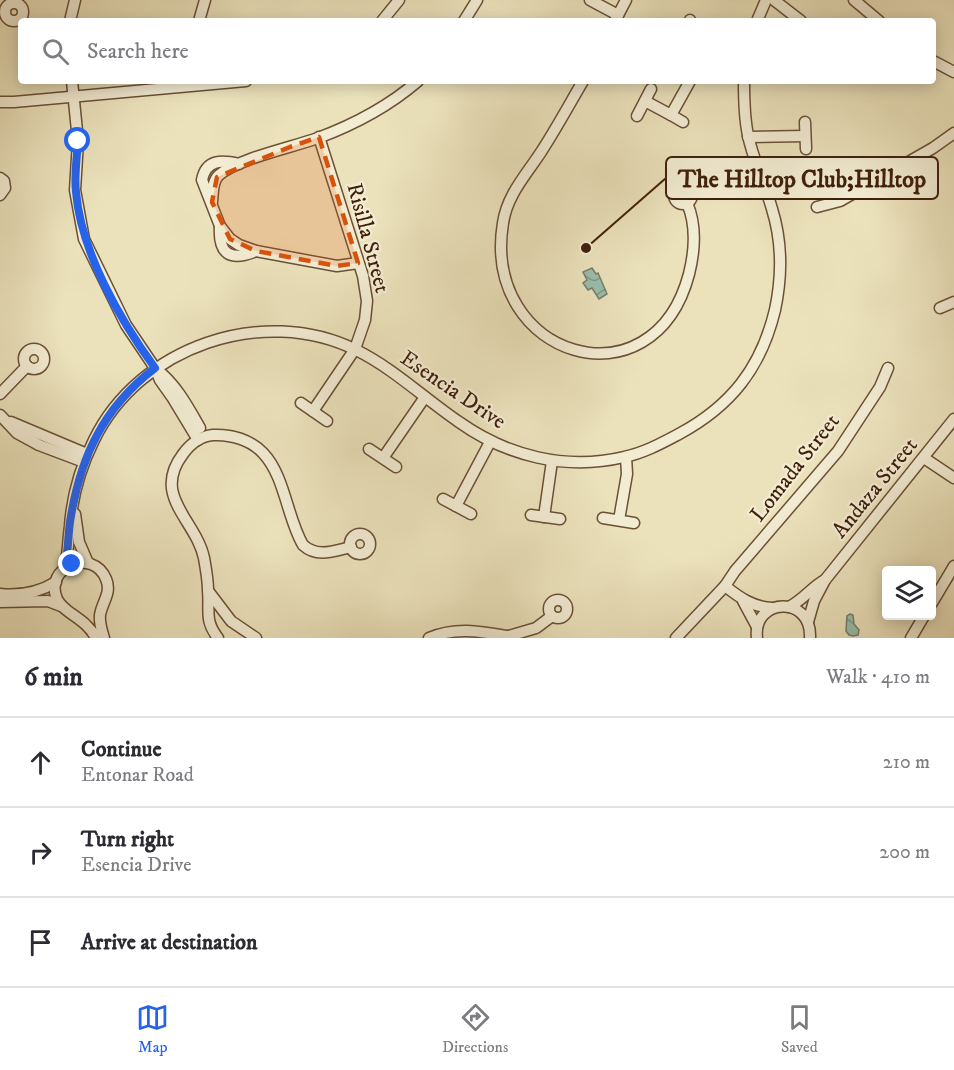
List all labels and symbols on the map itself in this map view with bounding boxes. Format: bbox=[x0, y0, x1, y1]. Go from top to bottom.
route start bbox=[64, 127, 90, 153]
callout: The Hilltop Club;Hilltop bbox=[666, 157, 938, 199]
text: The Hilltop Club;Hilltop bbox=[677, 165, 926, 195]
street label: Risilla Street bbox=[340, 180, 396, 296]
street label: Esencia Drive bbox=[395, 345, 511, 435]
street label: Lomada Street bbox=[744, 409, 846, 527]
street label: Andaza Street bbox=[826, 432, 924, 544]
route end bbox=[58, 550, 84, 576]

